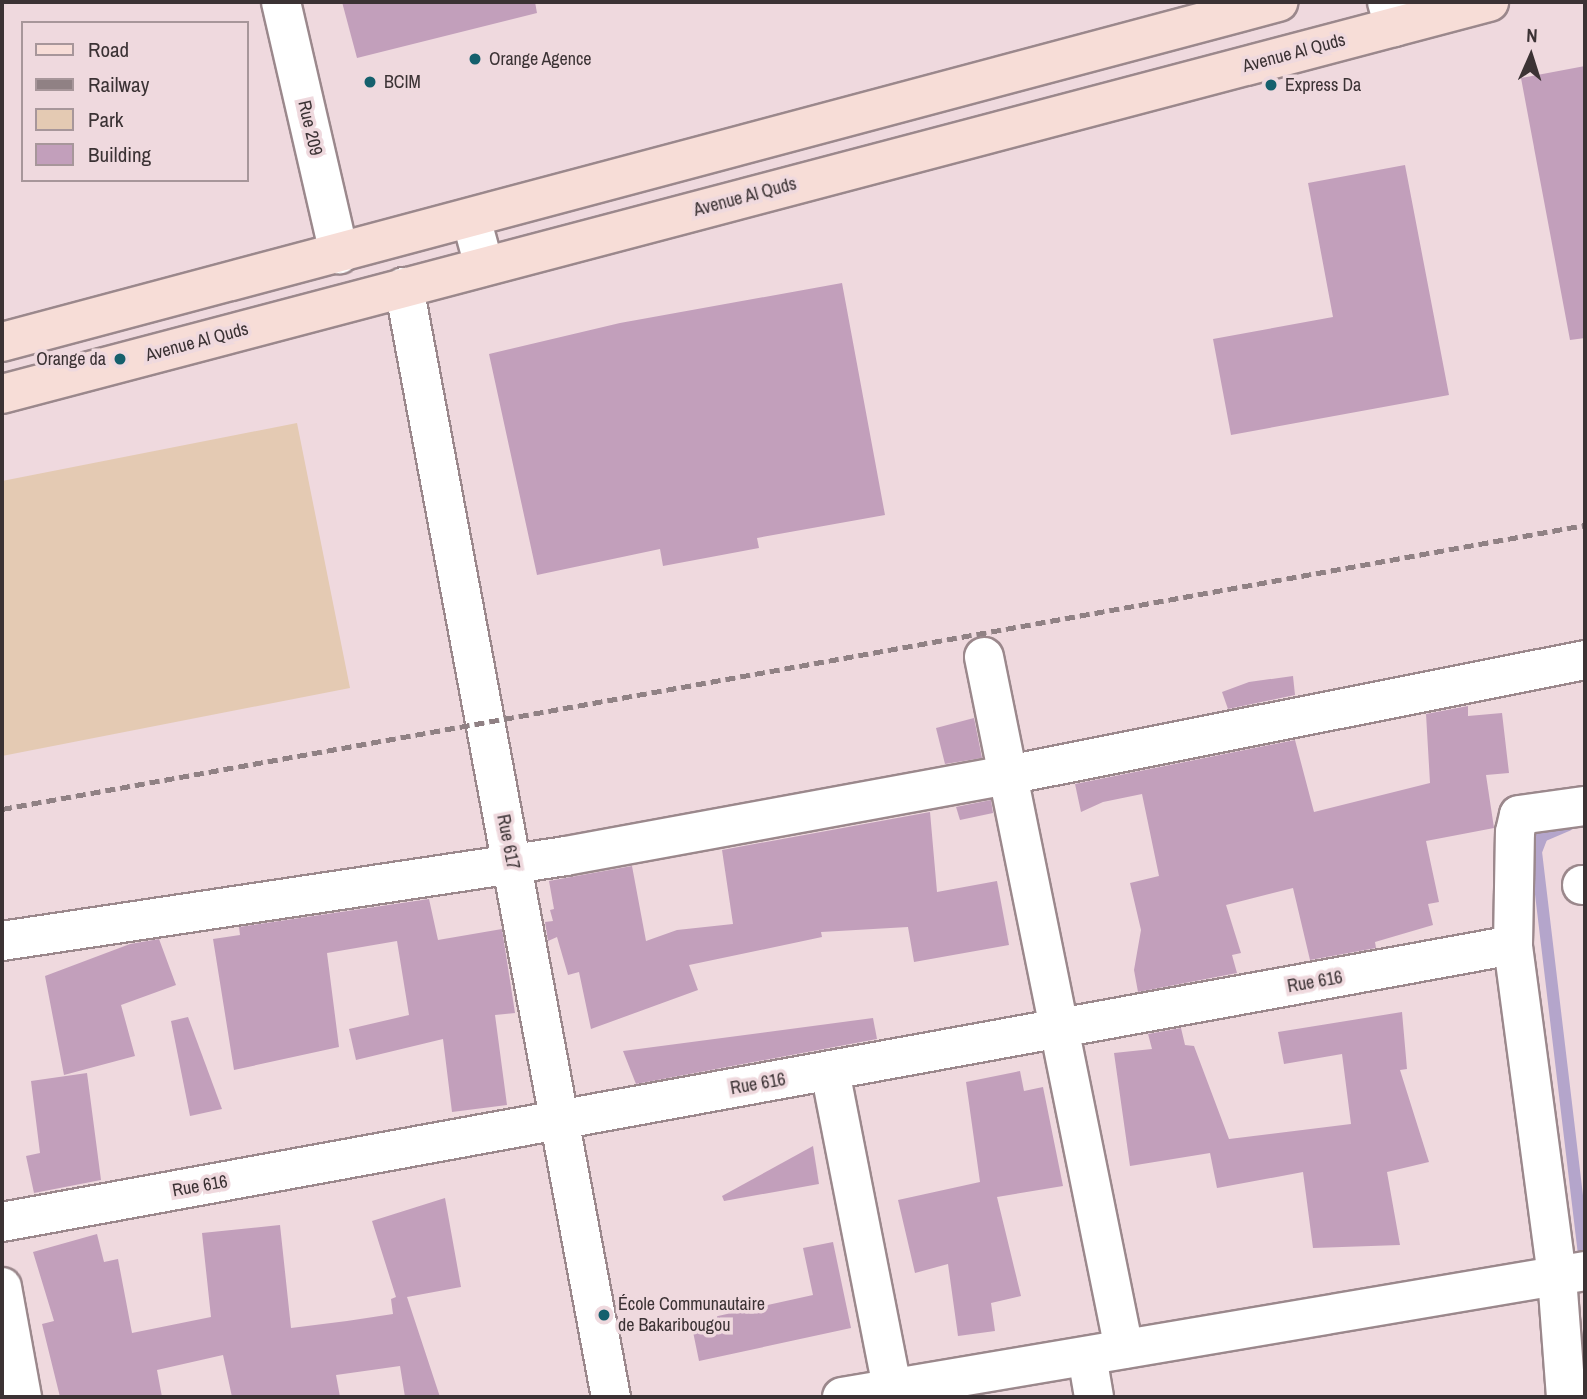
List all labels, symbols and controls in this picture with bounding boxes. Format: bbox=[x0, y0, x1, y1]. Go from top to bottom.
legend bbox=[21, 21, 248, 182]
north arrow bbox=[1496, 21, 1566, 91]
text: N bbox=[1526, 22, 1538, 48]
street label: Avenue Al Quds bbox=[1240, 29, 1348, 77]
text: Road bbox=[88, 35, 129, 64]
place label: Orange Agence bbox=[489, 48, 592, 70]
marker: Orange Agence bbox=[467, 51, 483, 67]
text: Railway bbox=[88, 70, 149, 99]
place label: BCIM bbox=[384, 71, 421, 93]
marker: BCIM bbox=[362, 74, 378, 90]
place label: Express Da bbox=[1285, 74, 1361, 96]
marker: Express Da bbox=[1263, 77, 1279, 93]
street label: Rue 209 bbox=[293, 98, 327, 158]
text: Park bbox=[88, 105, 123, 134]
text: Building bbox=[88, 140, 151, 169]
street label: Avenue Al Quds bbox=[691, 173, 799, 221]
street label: Avenue Al Quds bbox=[143, 318, 251, 366]
place label: Orange da bbox=[36, 348, 106, 370]
marker: Orange da bbox=[112, 351, 128, 367]
street label: Rue 617 bbox=[492, 813, 524, 871]
street label: Rue 616 bbox=[1286, 967, 1344, 997]
street label: Rue 616 bbox=[729, 1069, 787, 1099]
street label: Rue 616 bbox=[171, 1171, 229, 1201]
place label: École Communautaire de Bakaribougou bbox=[618, 1294, 765, 1336]
marker: École Communautaire de Bakaribougou bbox=[596, 1307, 612, 1323]

